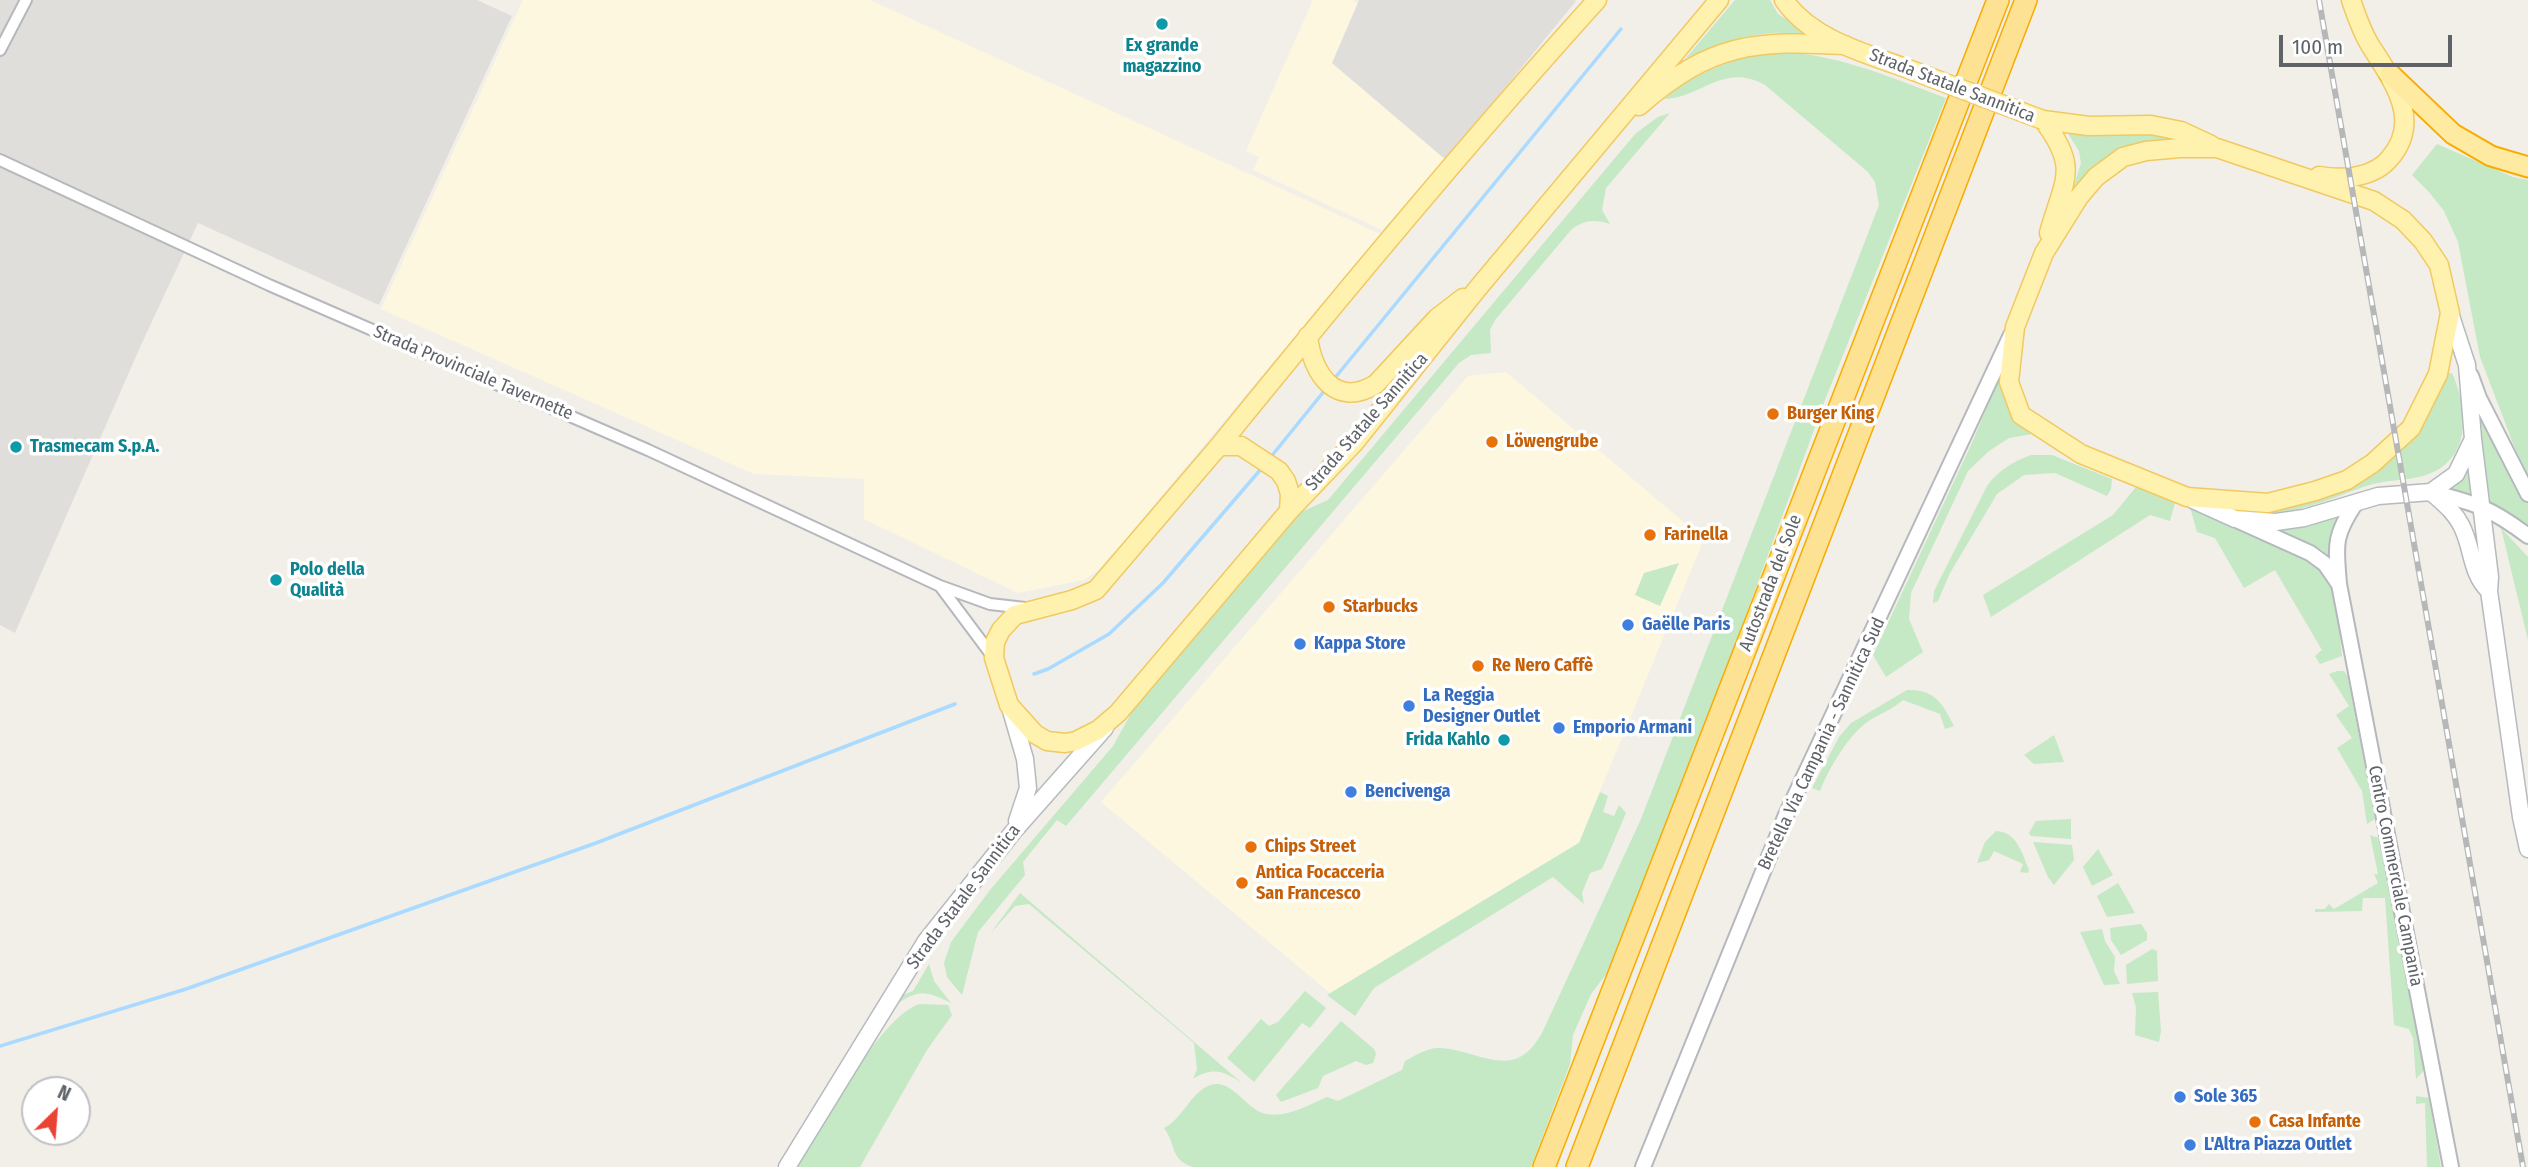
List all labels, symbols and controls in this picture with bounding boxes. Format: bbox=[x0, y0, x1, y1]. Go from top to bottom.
marker: Ex grande magazzino bbox=[1154, 16, 1170, 32]
scale bar bbox=[2283, 21, 2456, 65]
text: 100 m bbox=[2292, 34, 2343, 60]
place label: Ex grande magazzino bbox=[1123, 35, 1201, 78]
street label: Strada Statale Sannitica bbox=[1866, 44, 2038, 128]
street label: Strada Provinciale Tavernette bbox=[370, 321, 576, 425]
street label: Strada Statale Sannitica bbox=[1301, 349, 1433, 495]
place label: Burger King bbox=[1787, 403, 1874, 425]
marker: Burger King bbox=[1765, 406, 1781, 422]
place label: Löwengrube bbox=[1506, 431, 1598, 453]
marker: Löwengrube bbox=[1484, 434, 1500, 450]
place label: Trasmecam S.p.A. bbox=[30, 436, 159, 458]
marker: Trasmecam S.p.A. bbox=[8, 439, 24, 455]
street label: Autostrada del Sole bbox=[1735, 512, 1807, 654]
place label: Farinella bbox=[1664, 524, 1728, 546]
marker: Farinella bbox=[1642, 527, 1658, 543]
place label: Polo della Qualità bbox=[290, 559, 365, 602]
marker: Polo della Qualità bbox=[268, 572, 284, 588]
place label: Starbucks bbox=[1343, 596, 1418, 618]
marker: Starbucks bbox=[1321, 599, 1337, 615]
place label: Gaëlle Paris bbox=[1642, 614, 1730, 636]
street label: Bretella Via Campania - Sannitica Sud bbox=[1754, 614, 1890, 874]
marker: Gaëlle Paris bbox=[1620, 617, 1636, 633]
place label: Kappa Store bbox=[1314, 633, 1406, 655]
marker: Kappa Store bbox=[1292, 636, 1308, 652]
place label: Re Nero Caffè bbox=[1492, 655, 1593, 677]
marker: Re Nero Caffè bbox=[1470, 658, 1486, 674]
place label: La Reggia Designer Outlet bbox=[1423, 685, 1540, 728]
marker: La Reggia Designer Outlet bbox=[1401, 698, 1417, 714]
place label: Emporio Armani bbox=[1573, 717, 1692, 739]
marker: Emporio Armani bbox=[1551, 720, 1567, 736]
place label: Frida Kahlo bbox=[1406, 729, 1490, 751]
marker: Frida Kahlo bbox=[1496, 732, 1512, 748]
street label: Centro Commerciale Campania bbox=[2363, 764, 2427, 988]
place label: Bencivenga bbox=[1365, 781, 1450, 803]
marker: Bencivenga bbox=[1343, 784, 1359, 800]
street label: Strada Statale Sannitica bbox=[902, 820, 1026, 974]
place label: Chips Street bbox=[1265, 836, 1356, 858]
marker: Chips Street bbox=[1243, 839, 1259, 855]
place label: Antica Focacceria San Francesco bbox=[1256, 862, 1384, 904]
marker: Antica Focacceria San Francesco bbox=[1234, 875, 1250, 891]
north arrow bbox=[21, 1076, 91, 1146]
text: N bbox=[54, 1080, 74, 1106]
place label: Sole 365 bbox=[2194, 1086, 2257, 1108]
marker: Sole 365 bbox=[2172, 1089, 2188, 1105]
place label: Casa Infante bbox=[2269, 1111, 2361, 1133]
marker: Casa Infante bbox=[2247, 1114, 2263, 1130]
place label: L'Altra Piazza Outlet bbox=[2204, 1134, 2352, 1156]
marker: L'Altra Piazza Outlet bbox=[2182, 1137, 2198, 1153]

